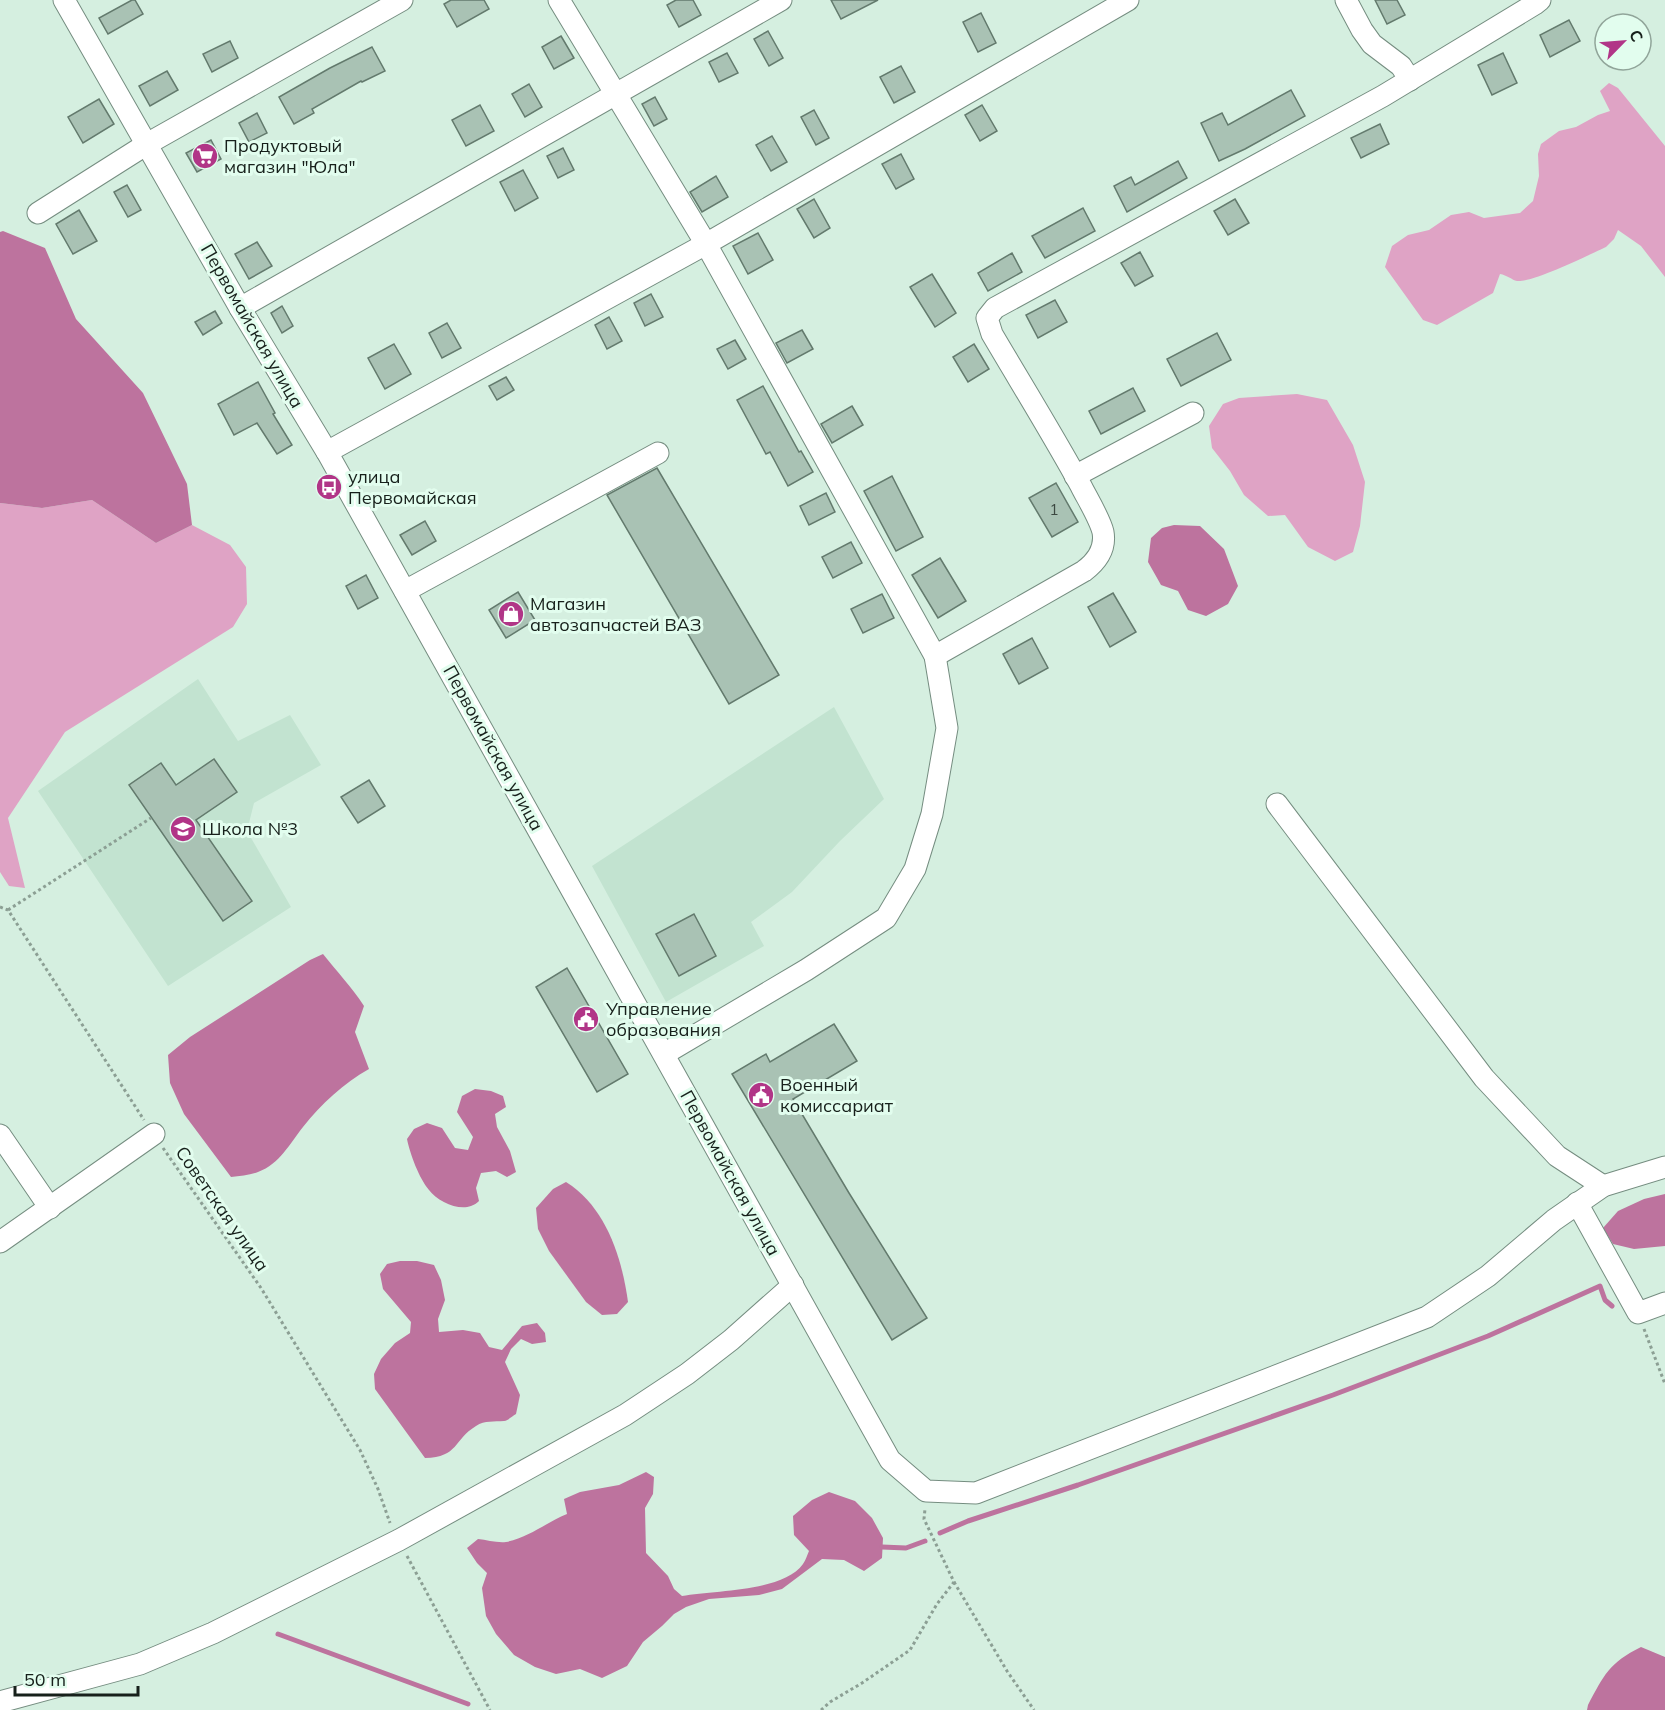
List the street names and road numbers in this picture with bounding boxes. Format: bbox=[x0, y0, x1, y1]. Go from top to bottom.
street label: Первомайская улица bbox=[196, 240, 309, 412]
street label: Первомайская улица bbox=[438, 661, 549, 835]
street label: Первомайская улица bbox=[675, 1086, 786, 1260]
street label: Советская улица bbox=[171, 1142, 274, 1276]

